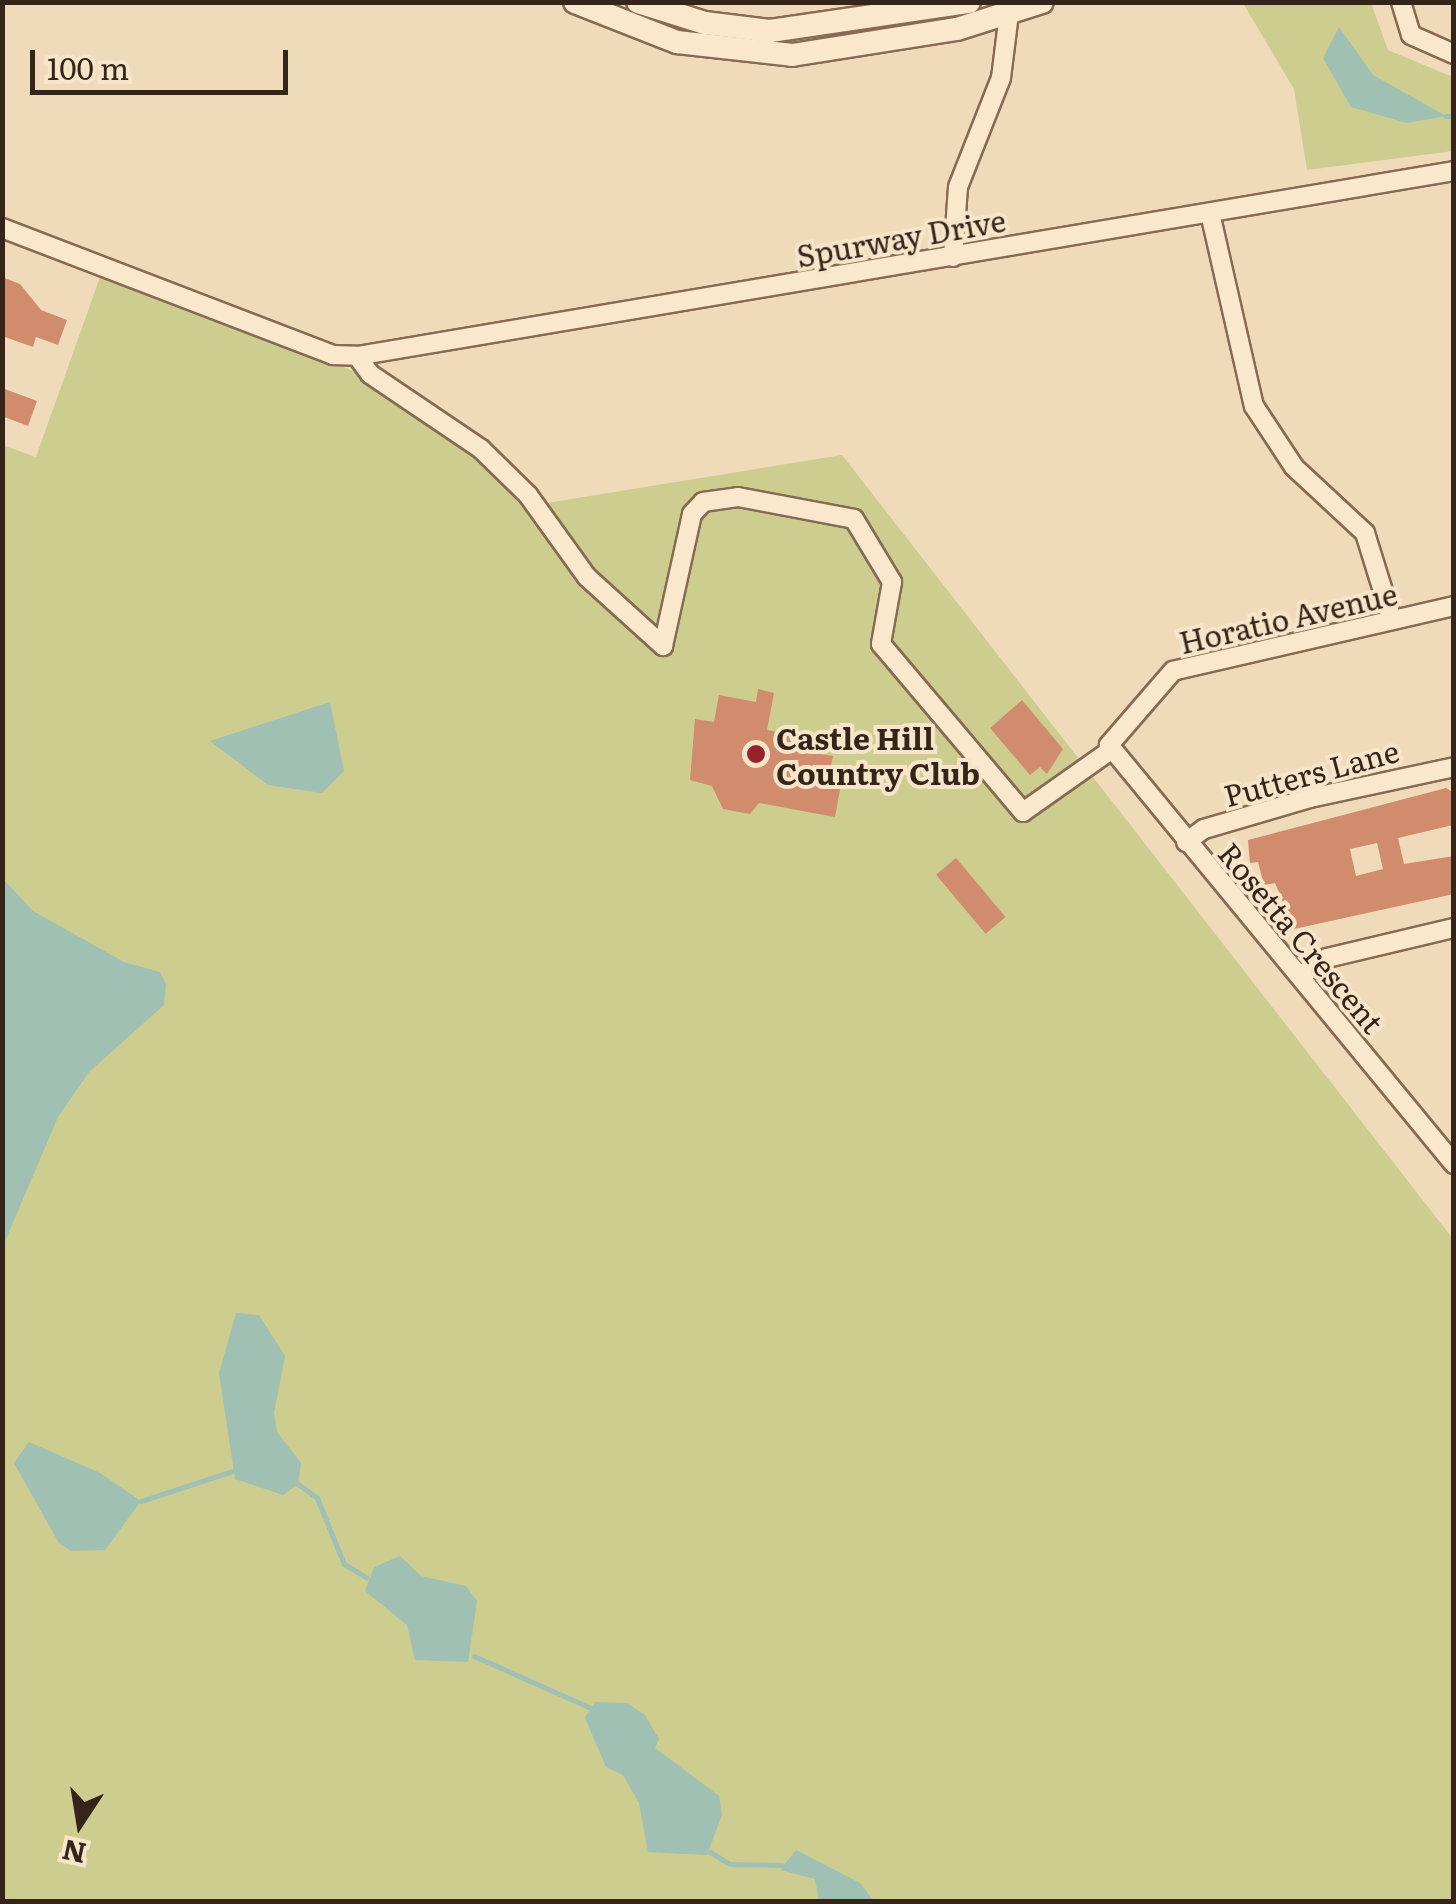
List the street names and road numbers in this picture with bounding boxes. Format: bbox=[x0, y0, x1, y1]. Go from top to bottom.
street label: Spurway Drive bbox=[794, 201, 1008, 273]
street label: Horatio Avenue bbox=[1175, 574, 1401, 660]
street label: Putters Lane bbox=[1220, 731, 1402, 813]
street label: Rosetta Crescent bbox=[1212, 834, 1392, 1040]

